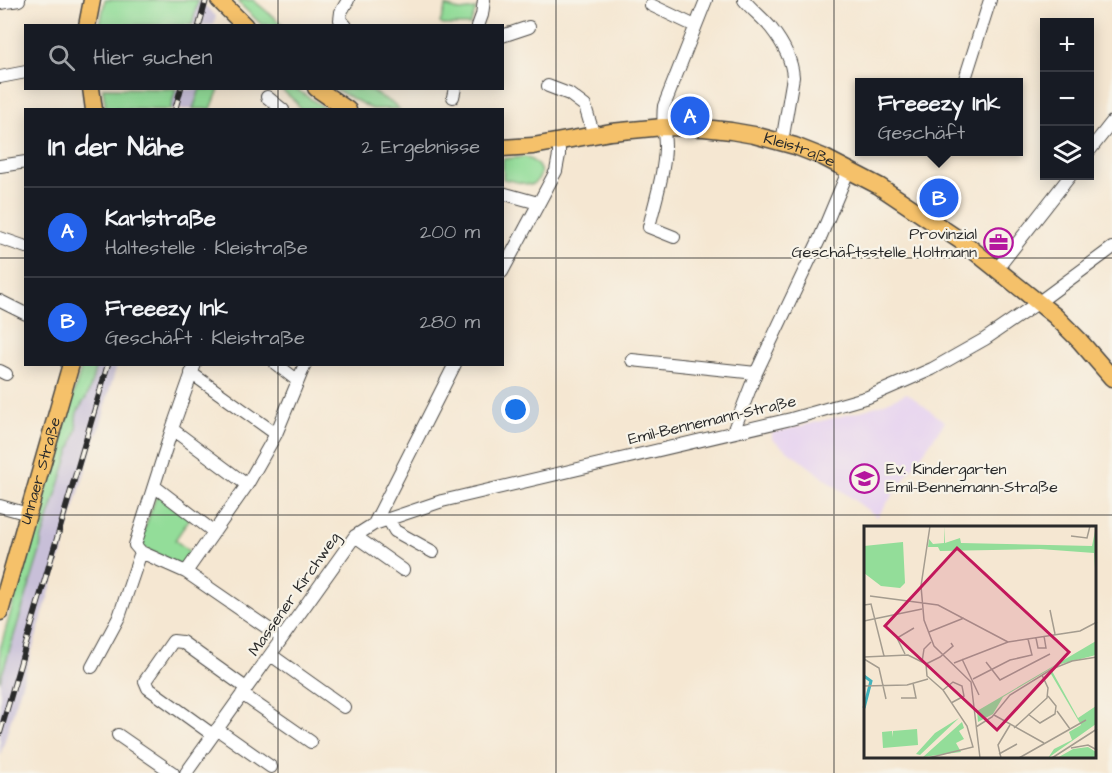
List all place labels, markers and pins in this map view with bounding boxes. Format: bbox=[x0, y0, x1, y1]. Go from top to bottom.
pin: A bbox=[670, 94, 710, 138]
pin: B bbox=[920, 176, 958, 220]
place label: Provinzial Geschäftsstelle Holtmann bbox=[792, 223, 977, 263]
office icon: Provinzial Geschäftsstelle Holtmann bbox=[982, 227, 1014, 259]
place label: Ev. Kindergarten Emil-Bennemann-Straße bbox=[886, 458, 1058, 498]
school or university icon: Ev. Kindergarten Emil-Bennemann-Straße bbox=[849, 462, 881, 494]

